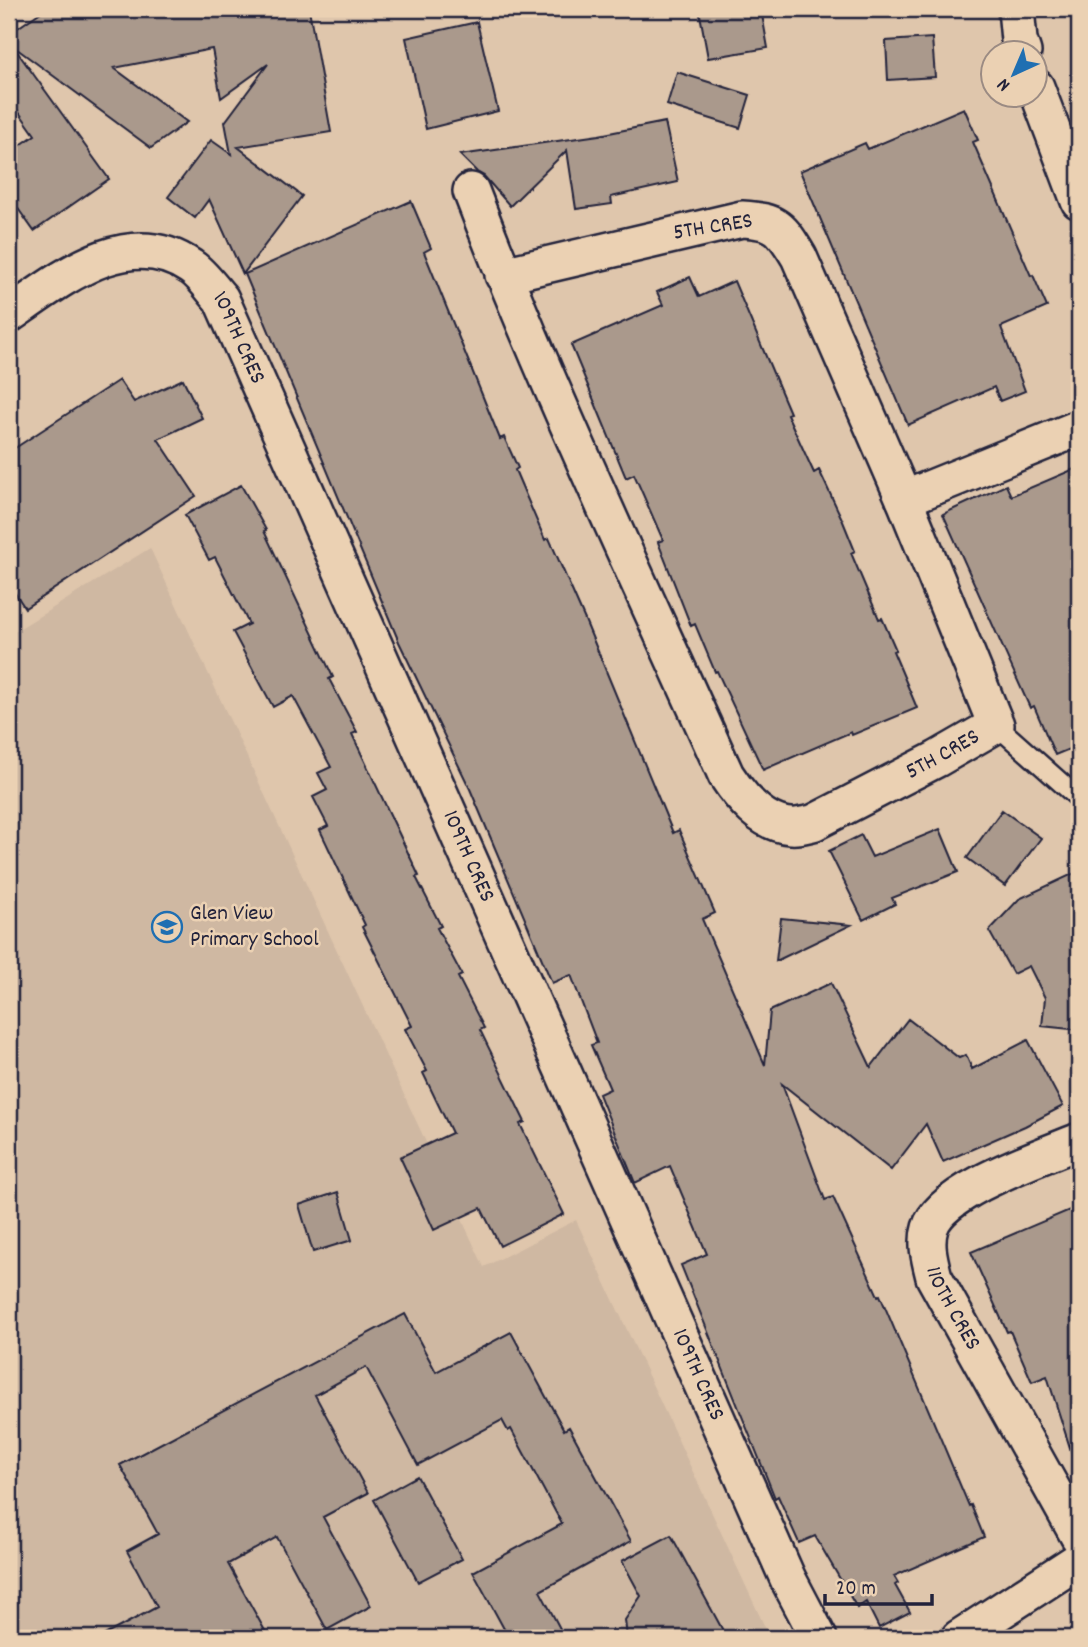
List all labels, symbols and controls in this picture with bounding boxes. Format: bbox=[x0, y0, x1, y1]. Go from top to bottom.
north arrow bbox=[979, 38, 1050, 108]
text: N bbox=[992, 71, 1017, 97]
street label: 5TH CRES bbox=[671, 205, 755, 251]
street label: 109TH CRES bbox=[205, 284, 273, 389]
street label: 5TH CRES bbox=[900, 721, 986, 789]
street label: 109TH CRES bbox=[433, 805, 503, 908]
place label: Glen View Primary School bbox=[190, 898, 319, 957]
school or university icon: Glen View Primary School bbox=[150, 910, 184, 944]
street label: 110TH CRES bbox=[916, 1263, 988, 1357]
street label: 109TH CRES bbox=[663, 1324, 732, 1426]
scale bar bbox=[825, 1563, 932, 1607]
text: 20 m bbox=[836, 1575, 876, 1605]

